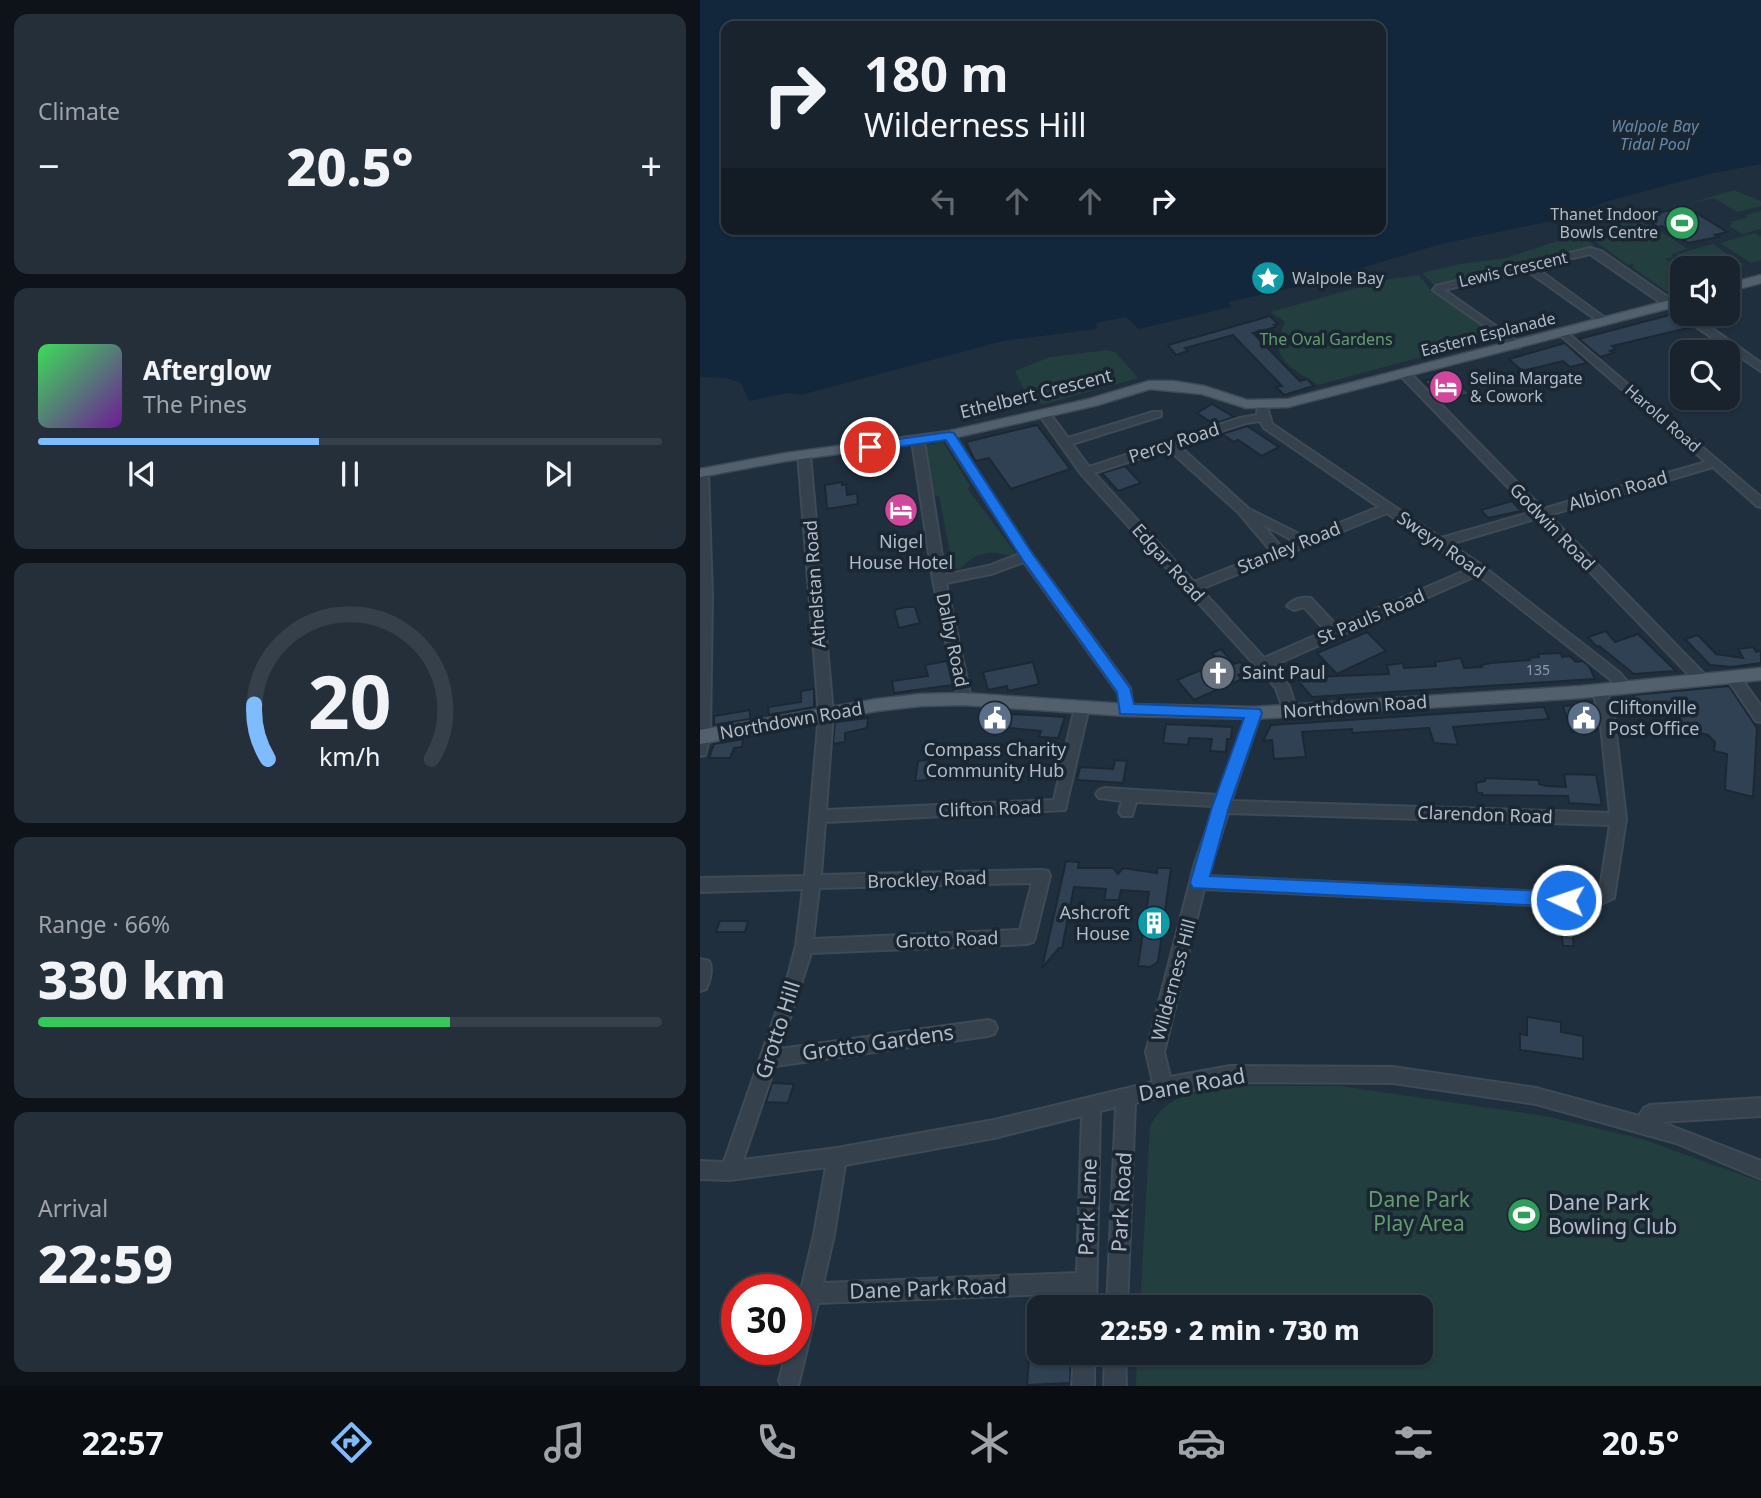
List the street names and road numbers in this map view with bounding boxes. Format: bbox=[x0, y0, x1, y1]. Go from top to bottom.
street label: Lewis Crescent bbox=[1456, 246, 1570, 292]
street label: Eastern Esplanade bbox=[1418, 307, 1558, 361]
street label: Ethelbert Crescent bbox=[957, 362, 1115, 424]
street label: Harold Road bbox=[1621, 379, 1705, 457]
street label: Percy Road bbox=[1125, 416, 1222, 468]
street label: Albion Road bbox=[1565, 464, 1670, 516]
street label: Godwin Road bbox=[1505, 477, 1601, 575]
street label: Sweyn Road bbox=[1393, 505, 1490, 583]
street label: Stanley Road bbox=[1234, 516, 1344, 579]
street label: Edgar Road bbox=[1127, 518, 1210, 607]
street label: Athelstan Road bbox=[798, 519, 830, 649]
street label: St Pauls Road bbox=[1313, 583, 1428, 649]
street label: Dalby Road bbox=[931, 590, 975, 689]
street label: Northdown Road bbox=[1282, 689, 1428, 723]
street label: Northdown Road bbox=[718, 696, 864, 744]
street label: Clifton Road bbox=[938, 794, 1042, 822]
street label: Clarendon Road bbox=[1417, 800, 1553, 828]
street label: Brockley Road bbox=[867, 865, 987, 893]
street label: Wilderness Hill bbox=[1145, 916, 1201, 1043]
street label: Grotto Road bbox=[895, 925, 999, 953]
street label: Grotto Hill bbox=[748, 977, 806, 1082]
street label: Grotto Gardens bbox=[800, 1018, 955, 1066]
street label: Dane Road bbox=[1136, 1061, 1247, 1107]
street label: Park Road bbox=[1104, 1151, 1138, 1253]
street label: Park Lane bbox=[1071, 1158, 1103, 1256]
street label: Dane Park Road bbox=[849, 1271, 1007, 1305]

